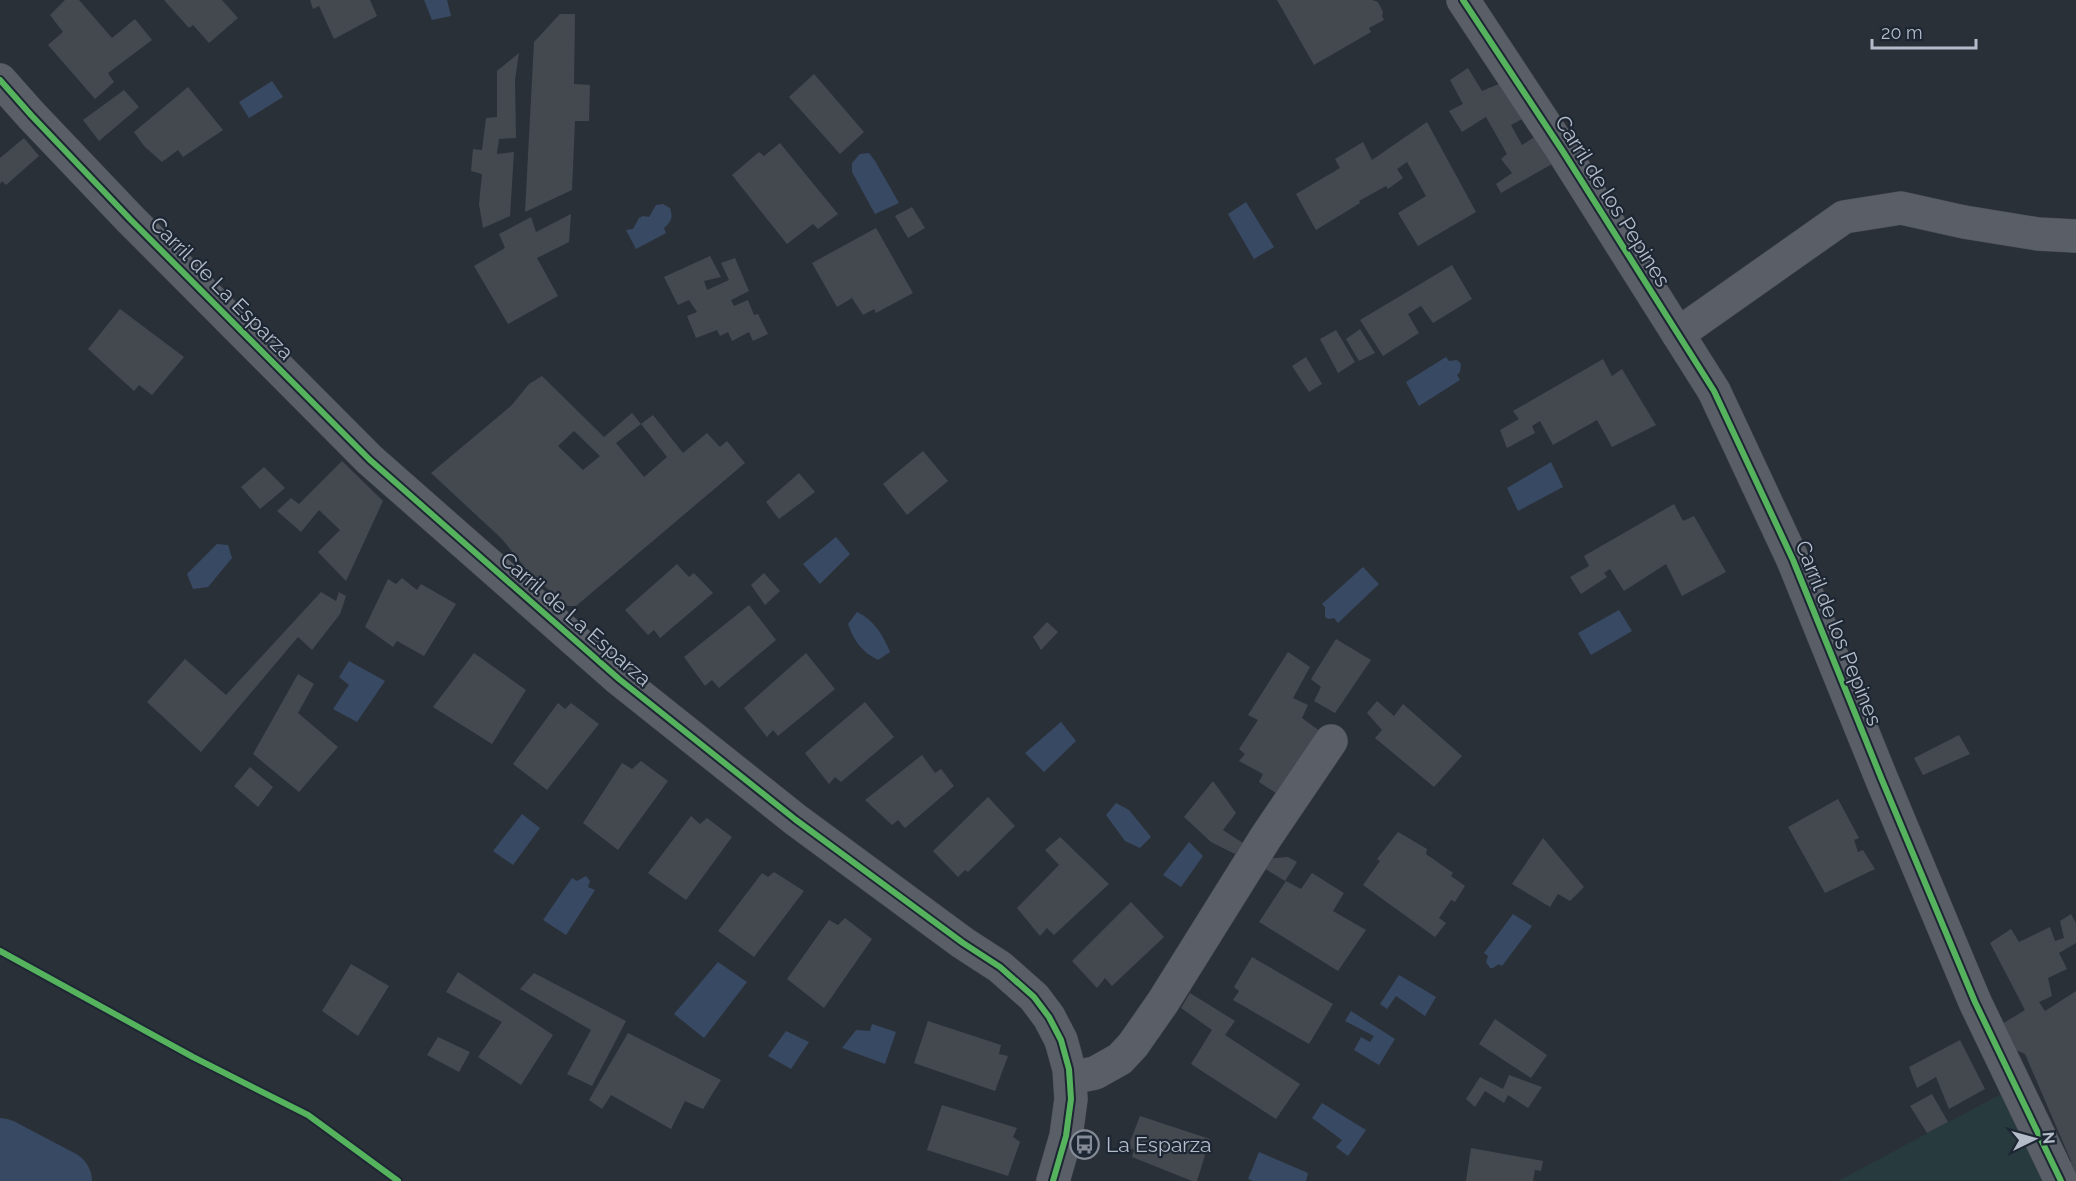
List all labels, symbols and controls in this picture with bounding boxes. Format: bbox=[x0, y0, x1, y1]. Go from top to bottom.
scale bar bbox=[1872, 12, 1976, 50]
text: 20 m bbox=[1881, 22, 1923, 43]
street label: Carril de los Pepines bbox=[1550, 111, 1676, 291]
street label: Carril de La Esparza bbox=[145, 211, 299, 365]
street label: Carril de los Pepines bbox=[1790, 537, 1888, 729]
street label: Carril de La Esparza bbox=[495, 547, 657, 691]
north arrow bbox=[2004, 1109, 2064, 1169]
bus stop icon: La Esparza bbox=[1069, 1128, 1101, 1160]
text: N bbox=[2038, 1131, 2058, 1145]
place label: La Esparza bbox=[1106, 1132, 1212, 1157]

